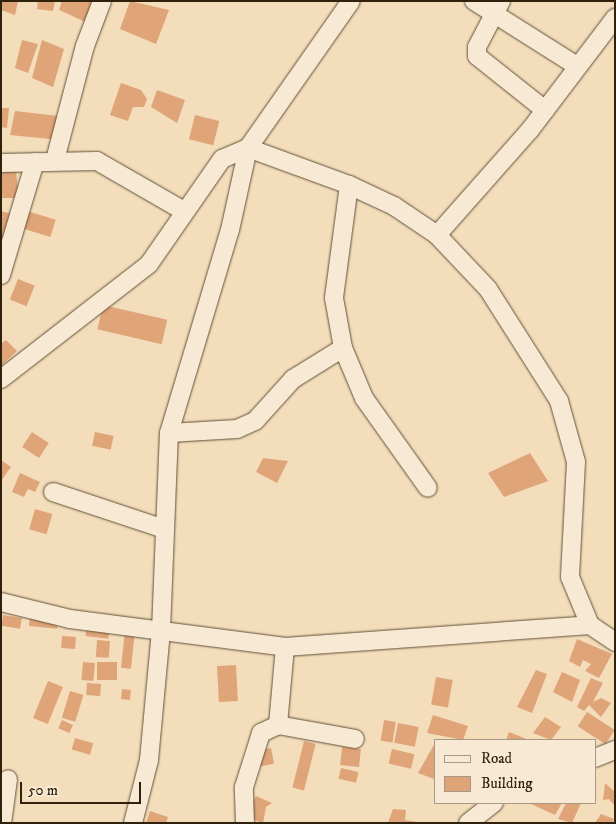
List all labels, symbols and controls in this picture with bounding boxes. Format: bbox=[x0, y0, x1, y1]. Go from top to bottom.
legend bbox=[434, 739, 596, 804]
text: Road bbox=[481, 749, 512, 768]
scale bar bbox=[22, 772, 144, 804]
text: Building bbox=[481, 774, 533, 793]
text: 50 m bbox=[28, 781, 58, 800]

